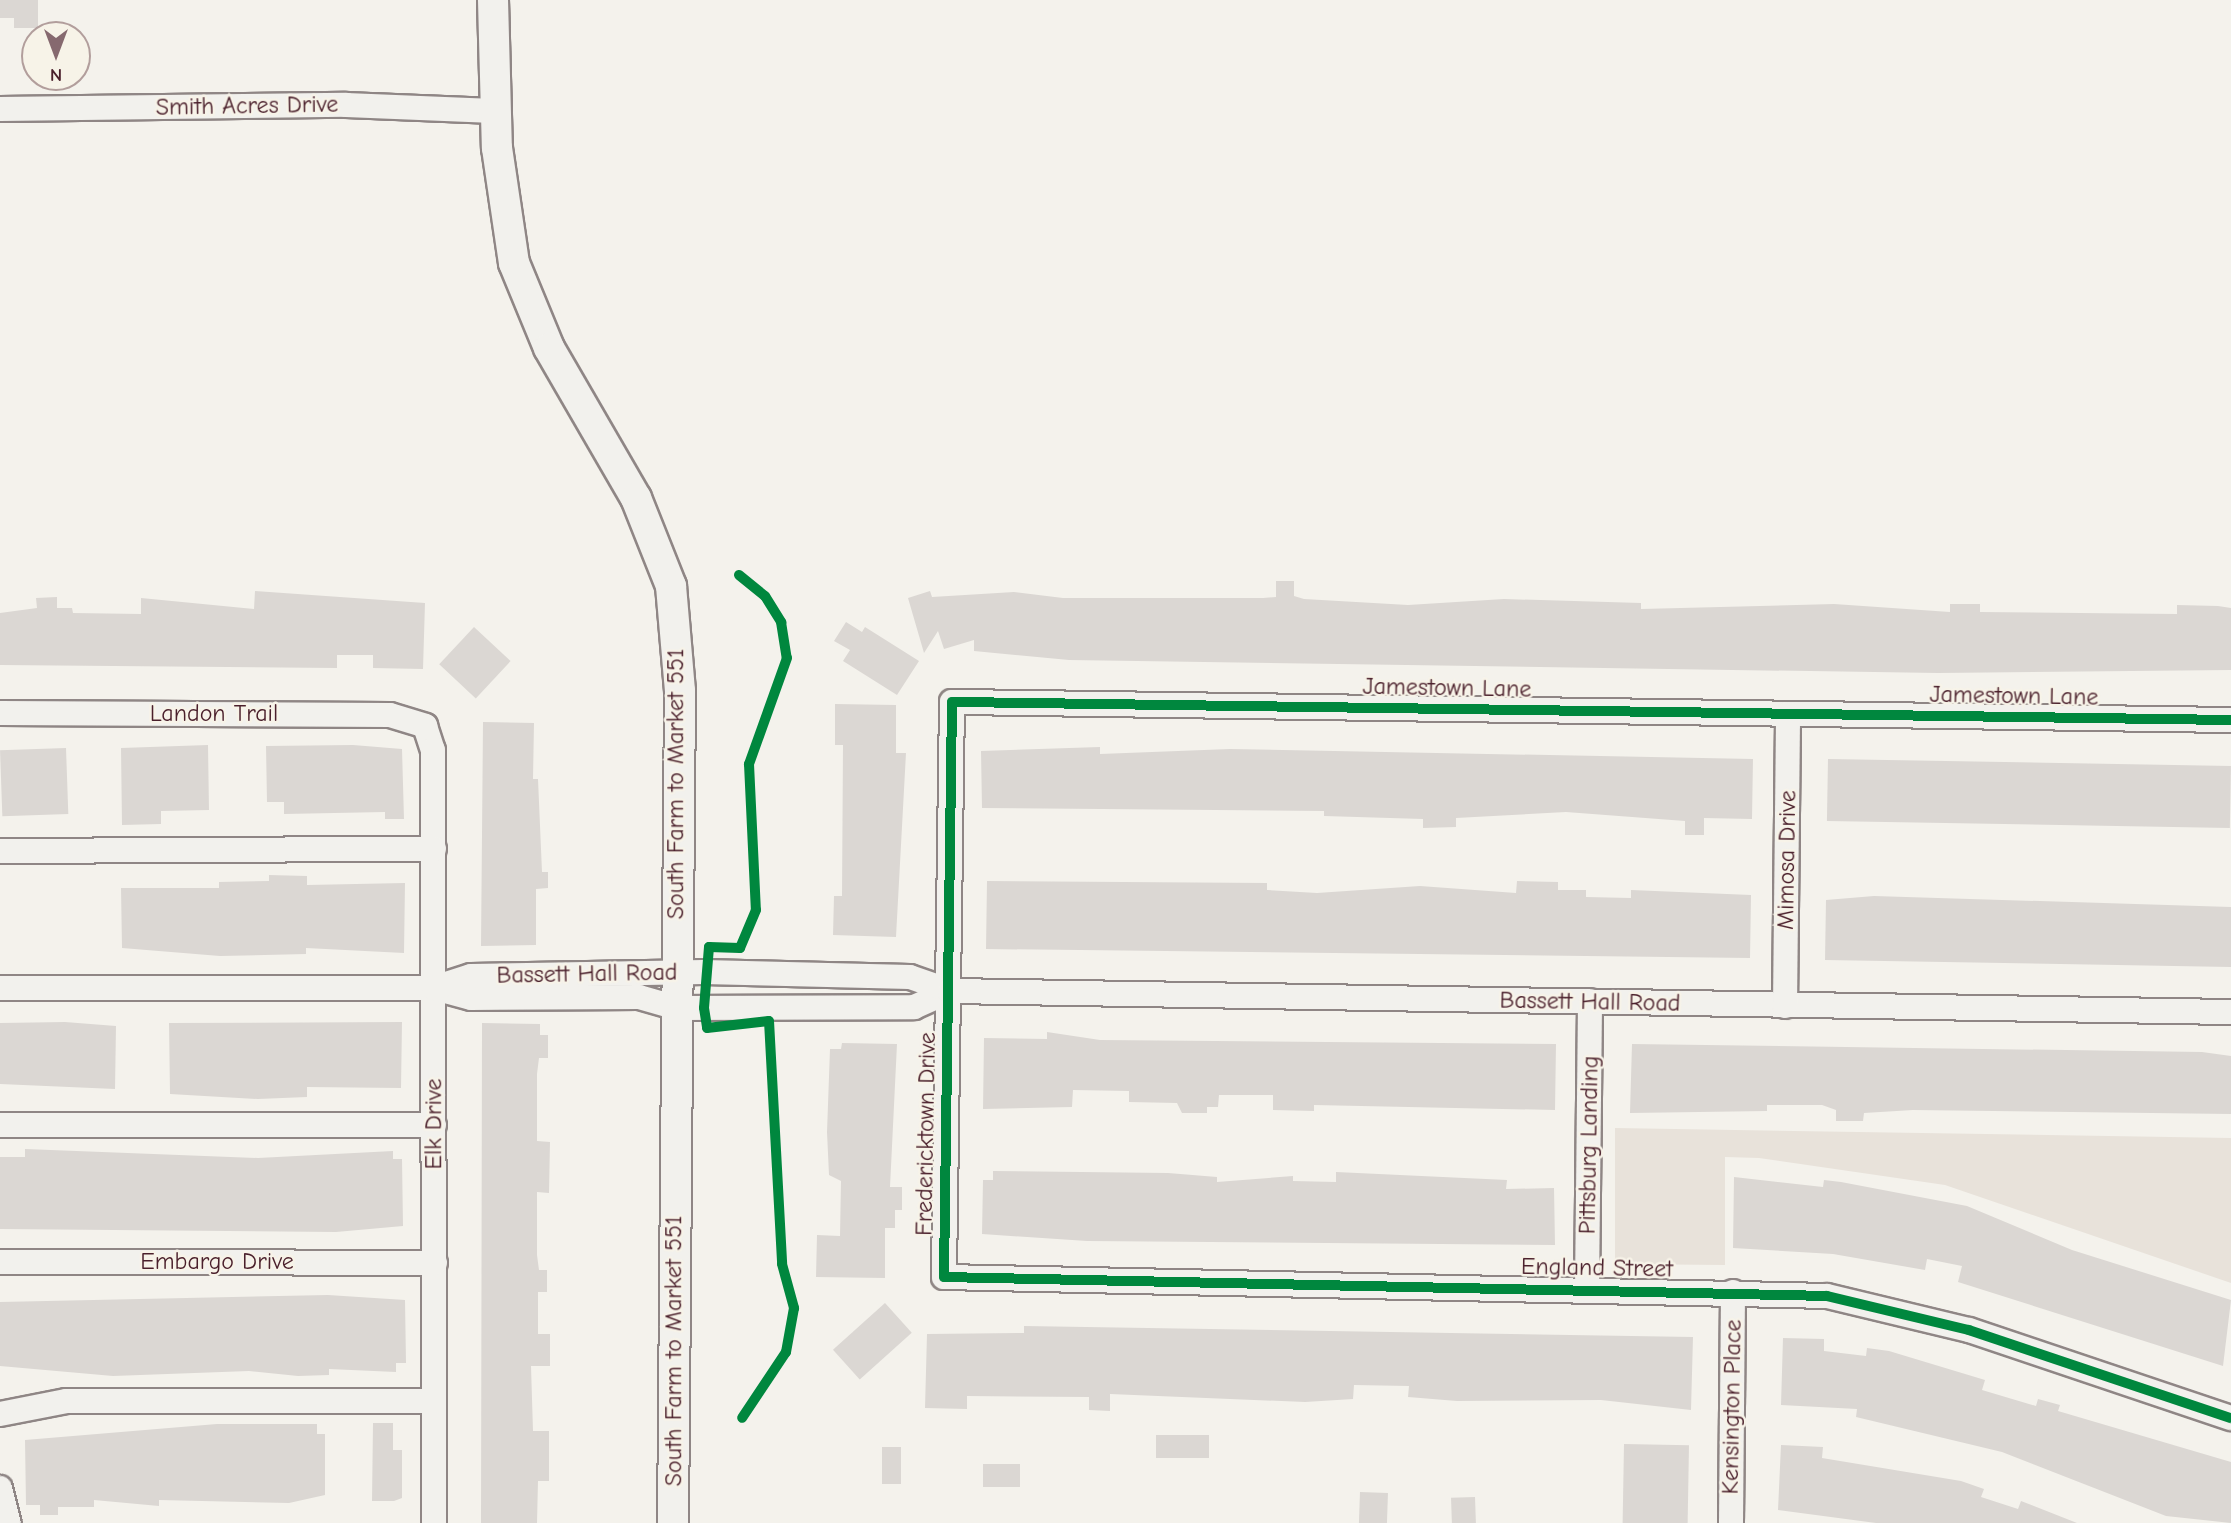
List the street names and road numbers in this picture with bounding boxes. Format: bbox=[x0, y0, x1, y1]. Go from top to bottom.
street label: Smith Acres Drive bbox=[155, 90, 339, 122]
street label: South Farm to Market 551 bbox=[662, 649, 690, 919]
street label: Jamestown Lane bbox=[1362, 672, 1532, 704]
street label: Jamestown Lane bbox=[1929, 680, 2099, 712]
street label: Landon Trail bbox=[150, 700, 278, 728]
street label: Mimosa Drive bbox=[1771, 790, 1803, 930]
street label: Bassett Hall Road bbox=[496, 958, 678, 990]
street label: Bassett Hall Road bbox=[1499, 986, 1681, 1018]
street label: Fredericktown Drive bbox=[910, 1032, 942, 1236]
street label: Pittsburg Landing bbox=[1573, 1055, 1605, 1235]
street label: Elk Drive bbox=[420, 1078, 448, 1170]
street label: South Farm to Market 551 bbox=[660, 1216, 688, 1486]
street label: Embargo Drive bbox=[140, 1248, 294, 1276]
street label: England Street bbox=[1521, 1252, 1673, 1284]
street label: Kensington Place bbox=[1716, 1319, 1748, 1495]

